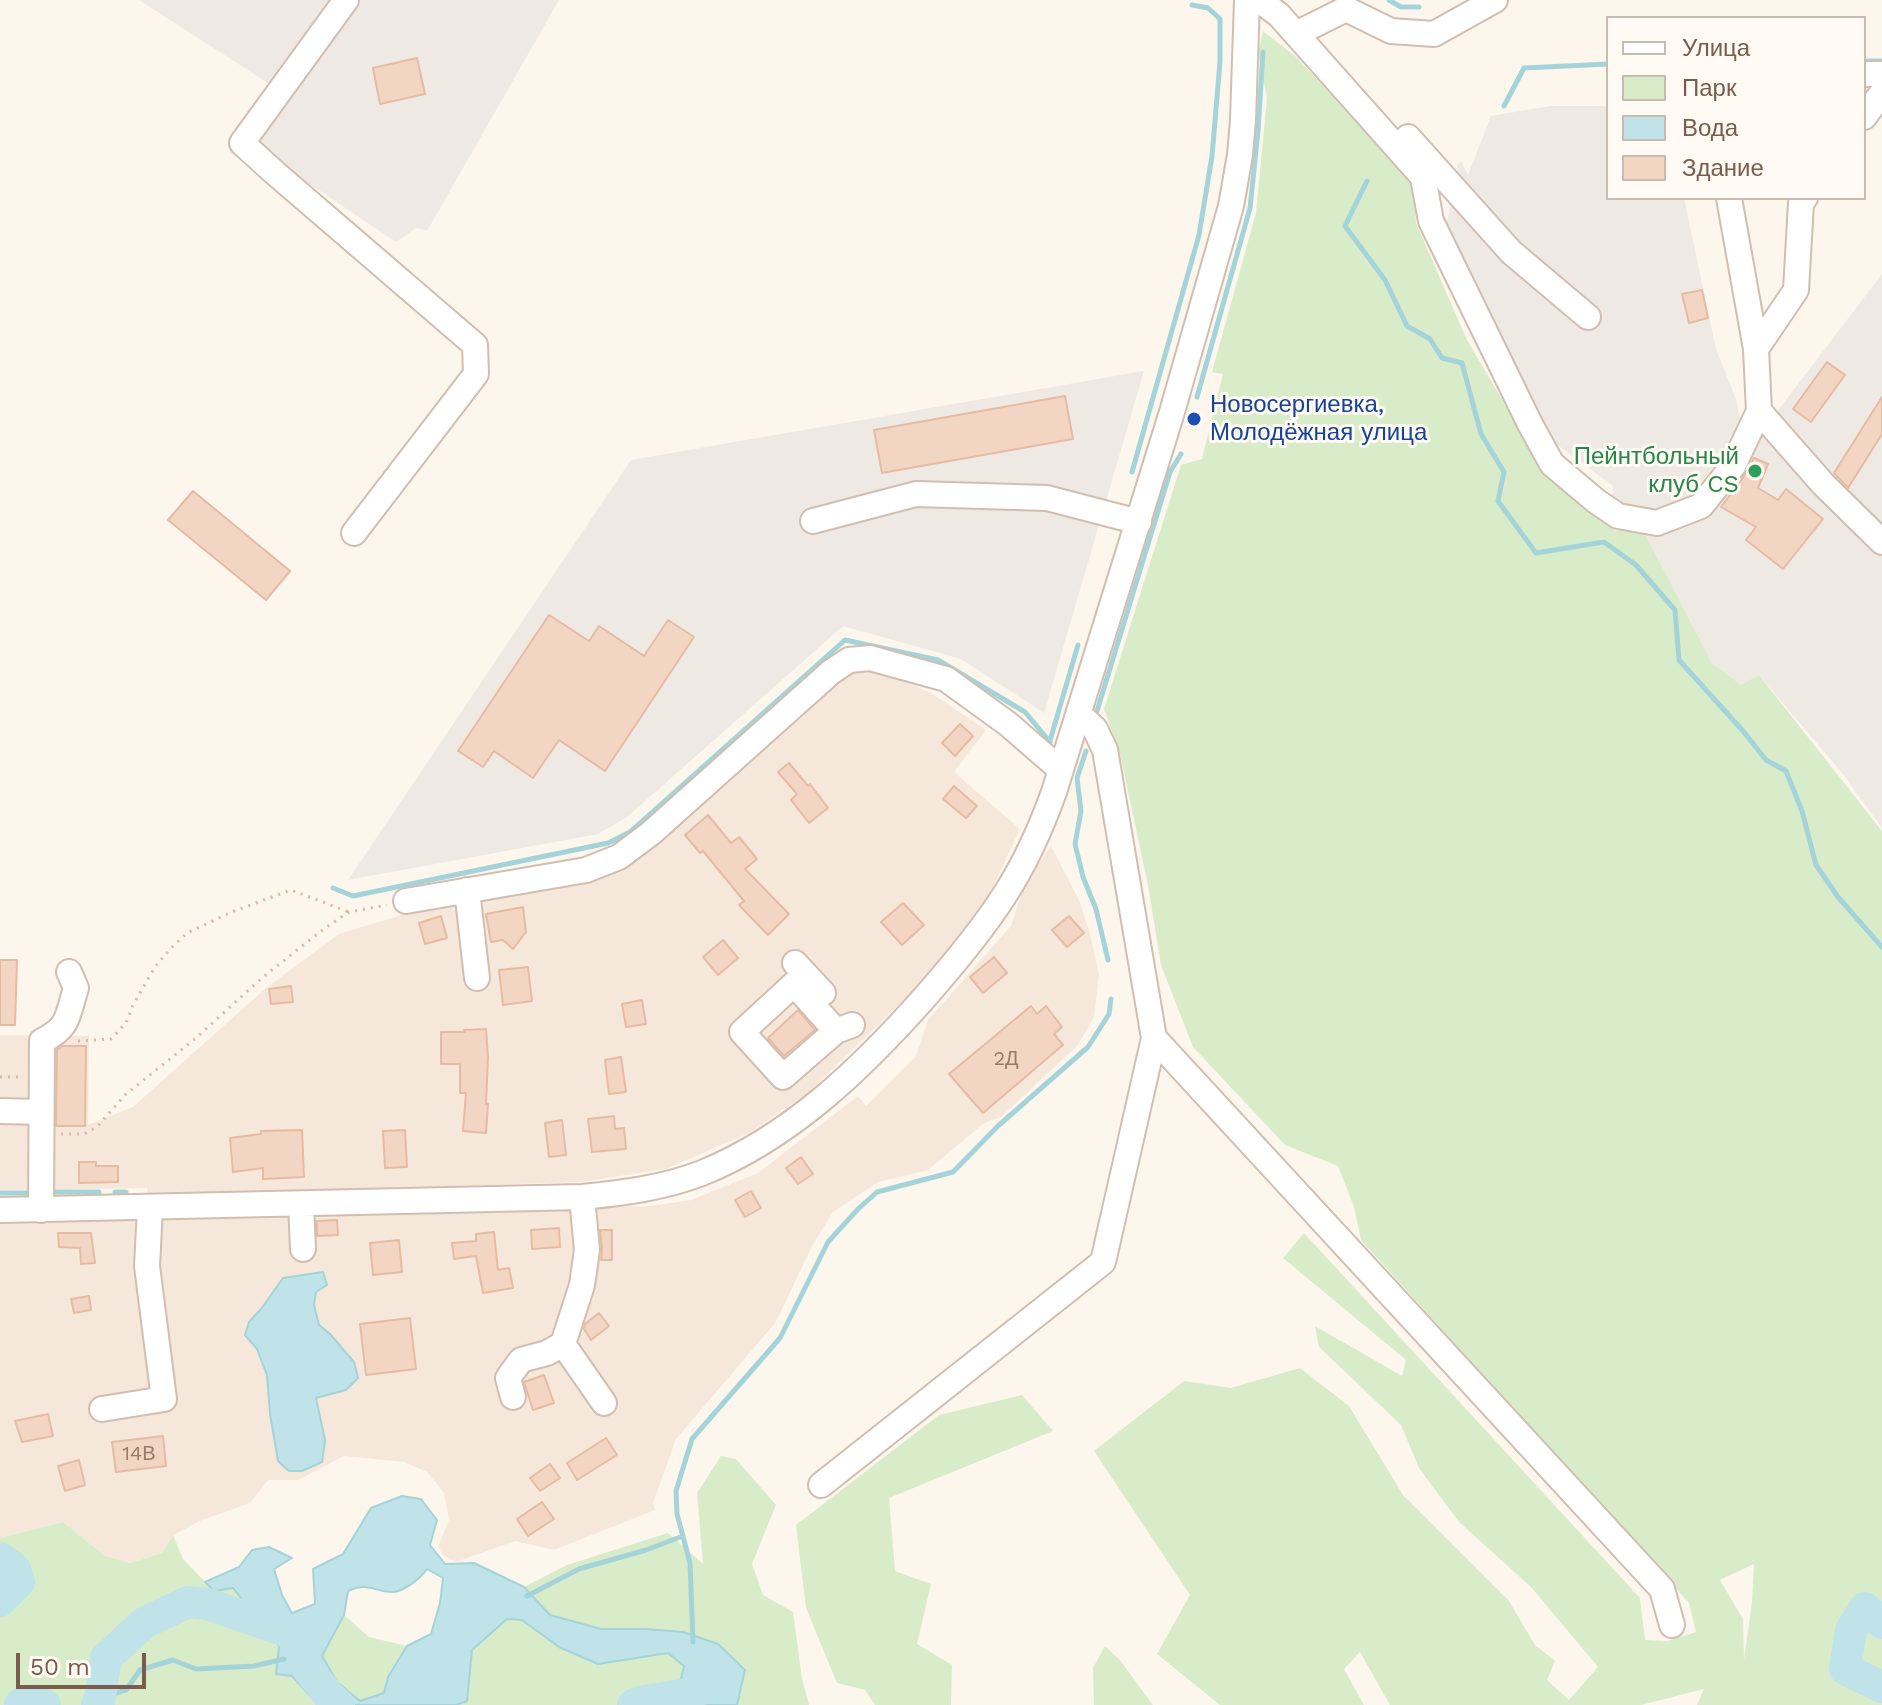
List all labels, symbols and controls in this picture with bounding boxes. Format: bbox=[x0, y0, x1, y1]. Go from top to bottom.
legend bbox=[1606, 16, 1866, 200]
text: Улица bbox=[1682, 34, 1750, 62]
text: Парк bbox=[1682, 74, 1736, 102]
text: Вода bbox=[1682, 114, 1738, 142]
text: Здание bbox=[1682, 154, 1764, 182]
place label: Новосергиевка, Молодёжная улица bbox=[1210, 391, 1427, 447]
marker: Новосергиевка, Молодёжная улица bbox=[1185, 410, 1203, 428]
place label: Пейнтбольный клуб CS bbox=[1574, 443, 1739, 499]
marker: Пейнтбольный клуб CS bbox=[1746, 462, 1764, 480]
house number: 2Д bbox=[993, 1047, 1019, 1071]
house number: 14В bbox=[122, 1442, 156, 1466]
scale bar bbox=[20, 1637, 150, 1687]
text: 50 m bbox=[30, 1653, 90, 1681]

